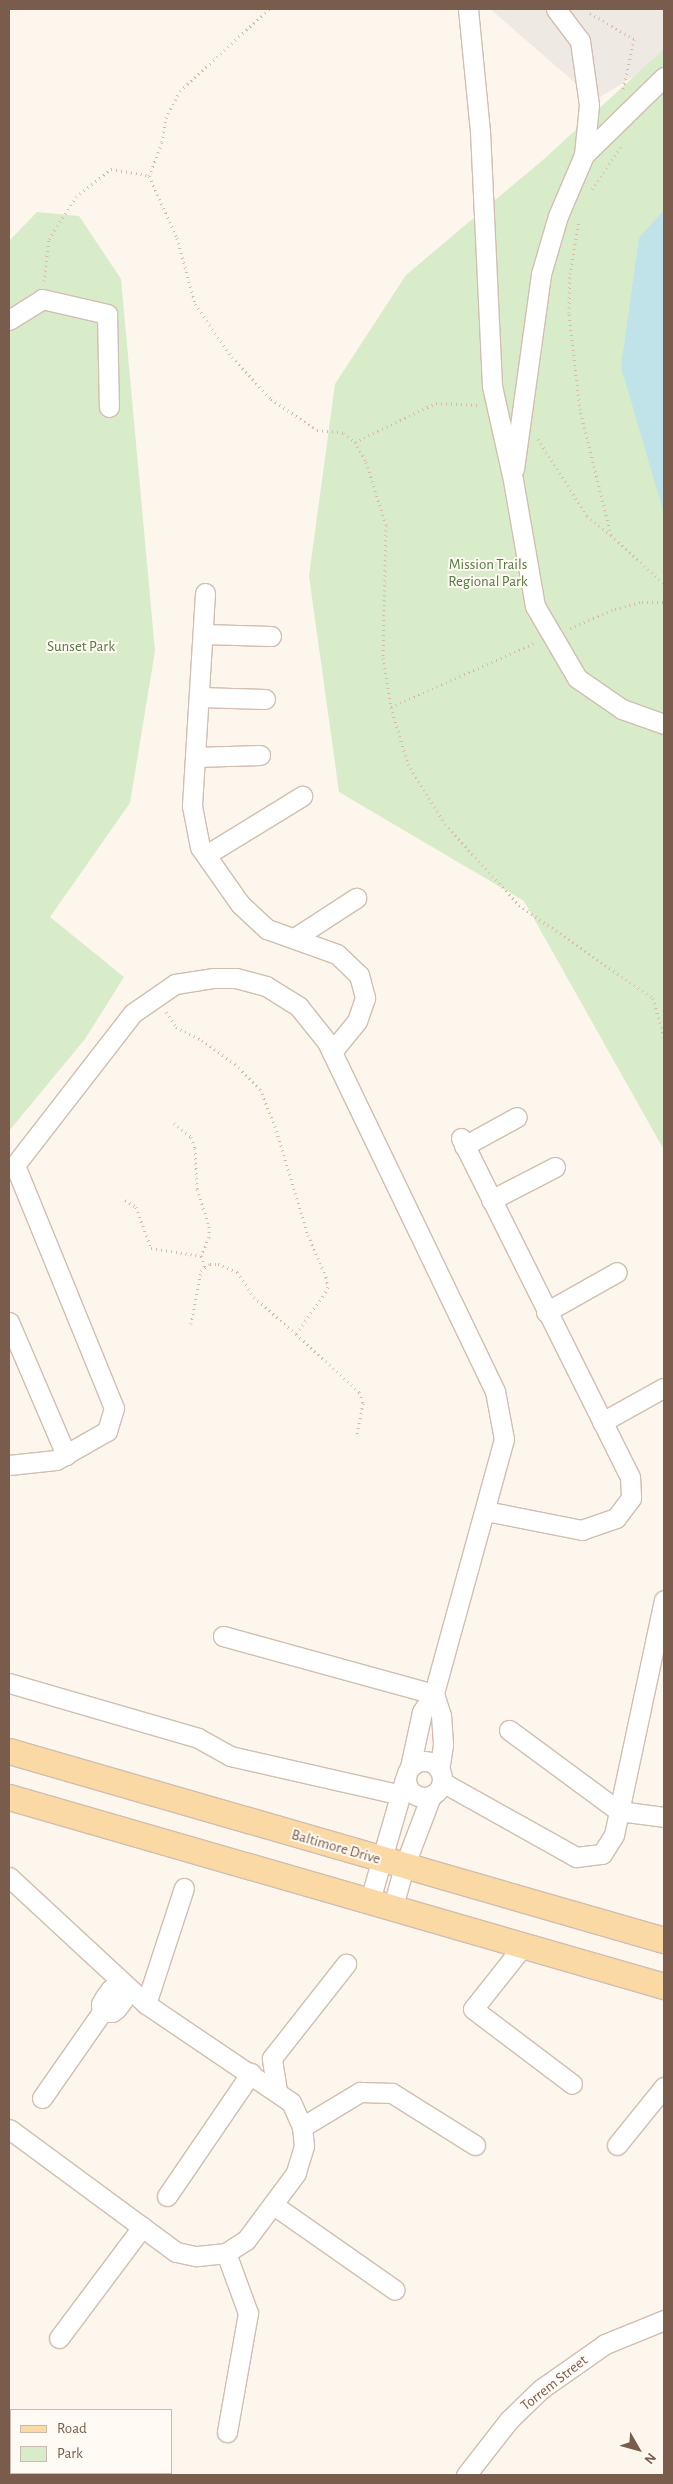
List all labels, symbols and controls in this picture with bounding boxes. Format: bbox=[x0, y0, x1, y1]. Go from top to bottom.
park label: Mission Trails Regional Park bbox=[448, 555, 528, 590]
park label: Sunset Park bbox=[47, 638, 115, 656]
street label: Baltimore Drive bbox=[289, 1826, 383, 1868]
street label: Torrem Street bbox=[517, 2351, 591, 2415]
legend bbox=[10, 2409, 172, 2474]
text: Road bbox=[57, 2421, 87, 2436]
north arrow bbox=[613, 2424, 663, 2474]
text: Park bbox=[57, 2446, 83, 2461]
text: N bbox=[641, 2450, 658, 2466]

